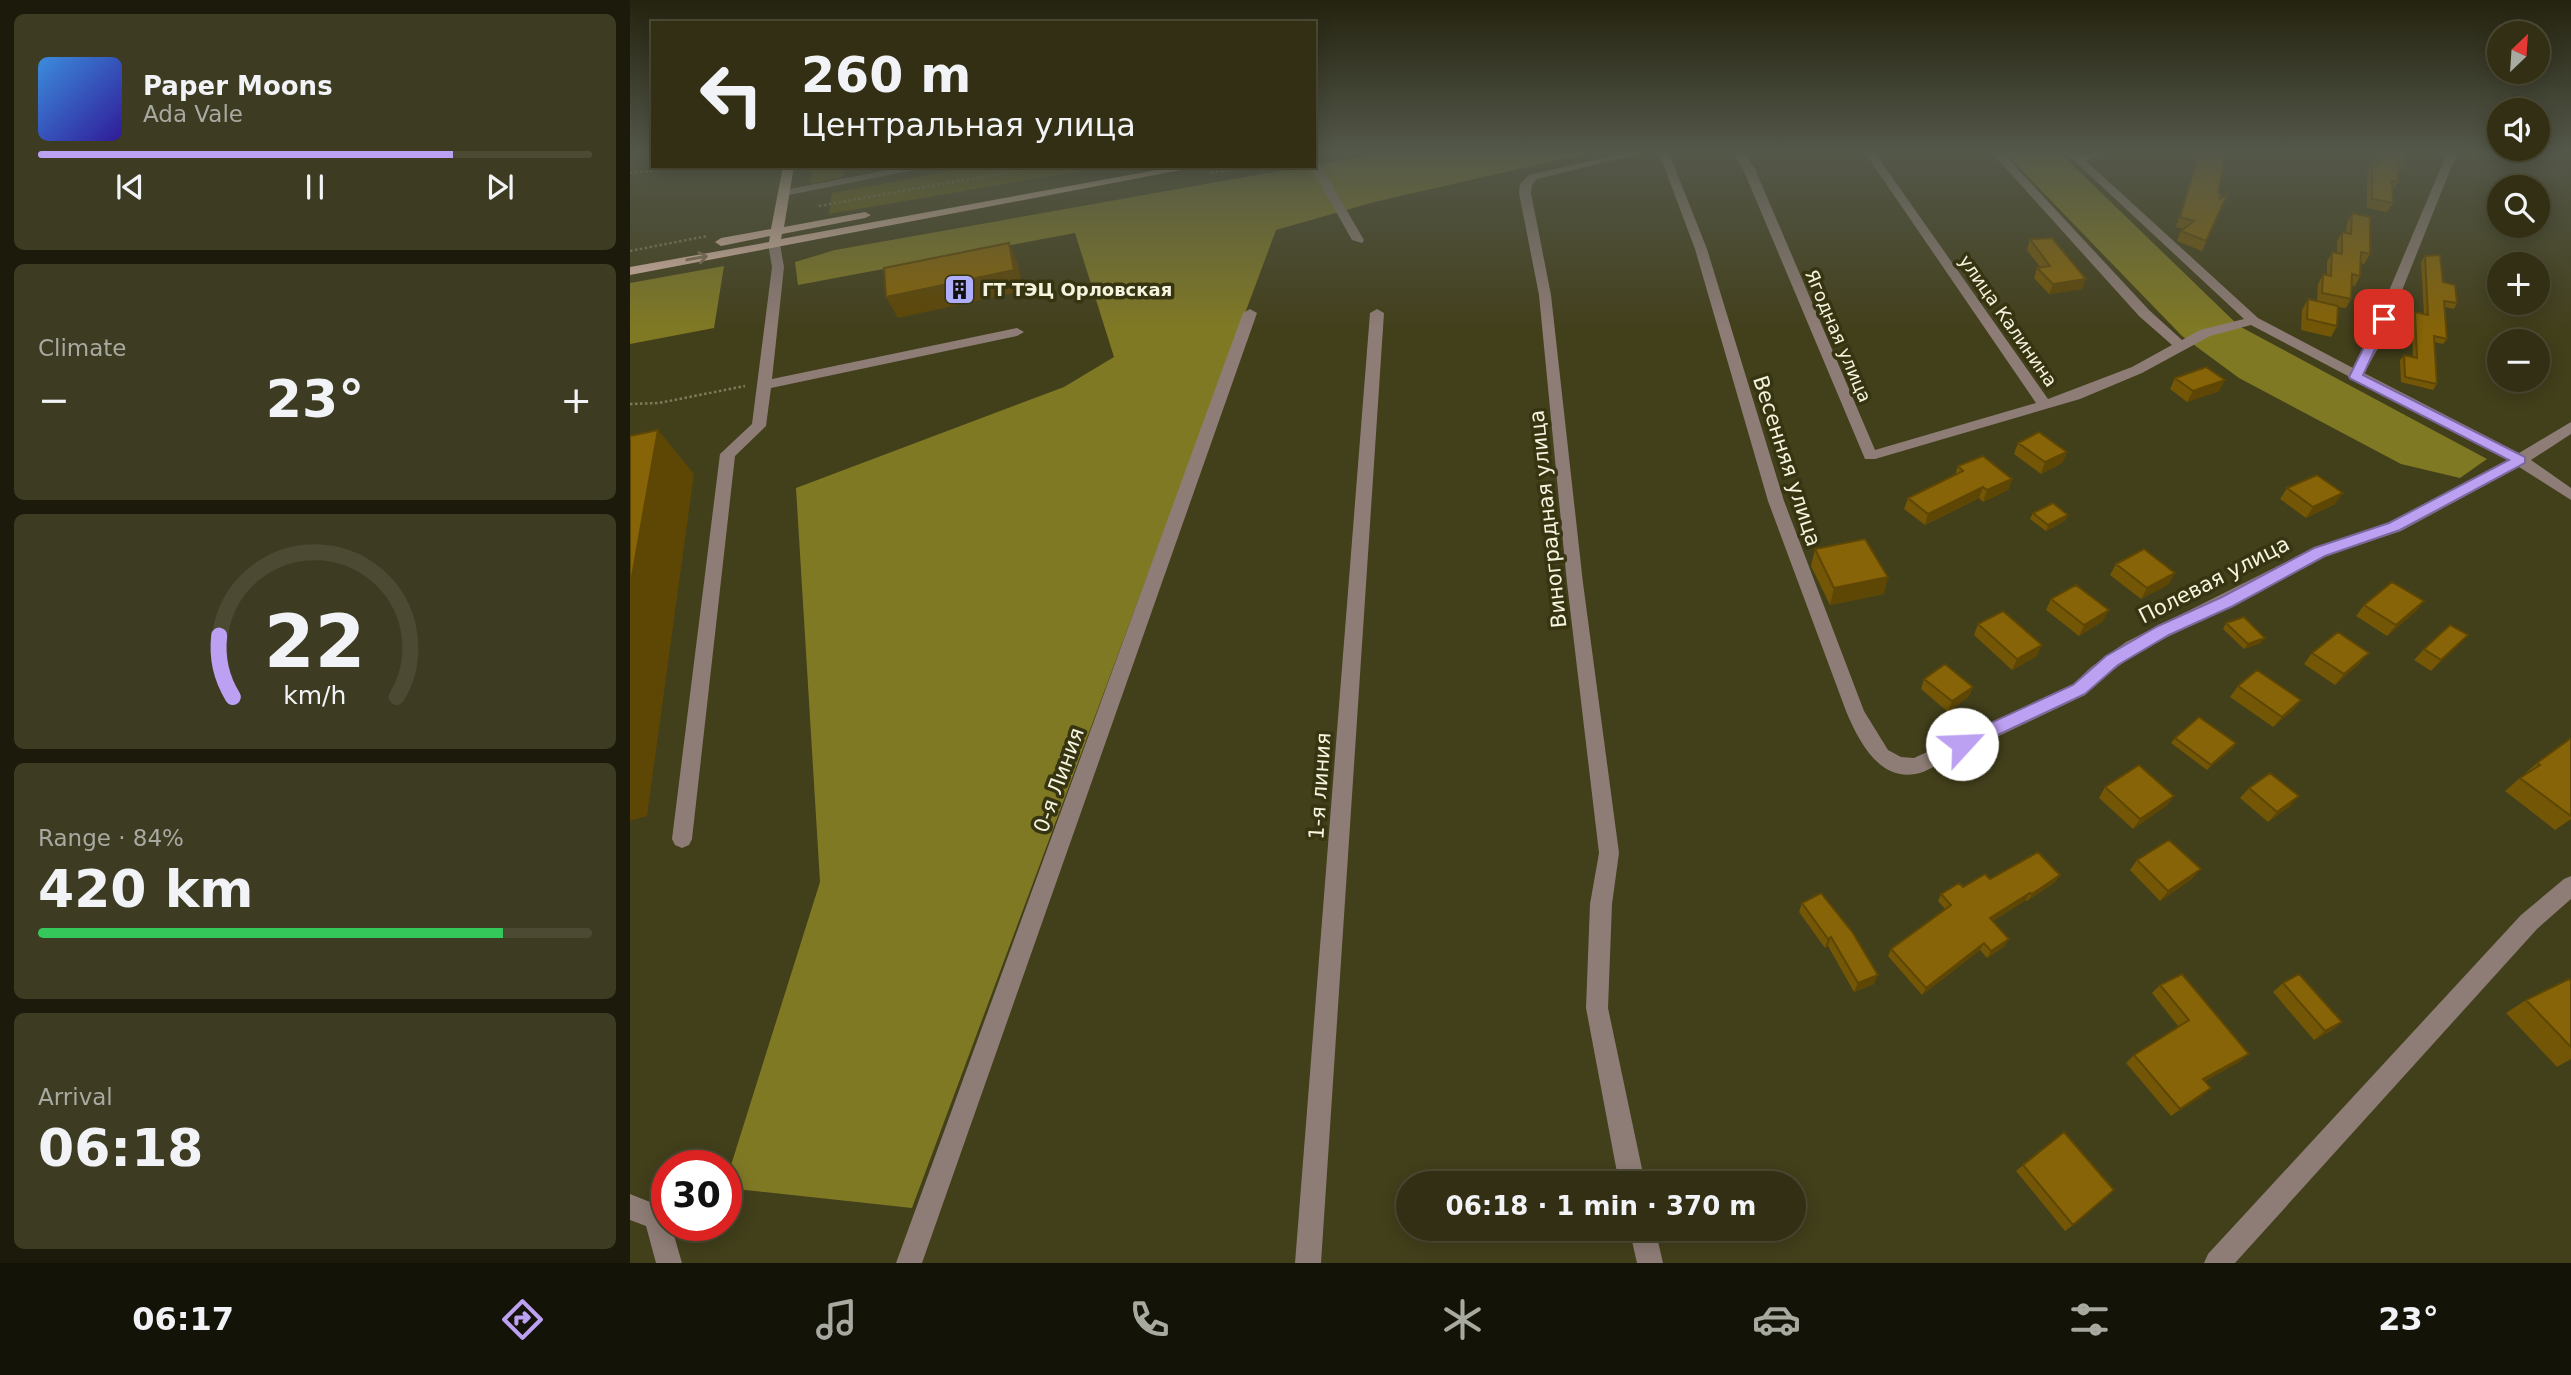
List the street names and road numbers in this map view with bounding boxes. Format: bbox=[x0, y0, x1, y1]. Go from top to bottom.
street label: улица Калинина bbox=[1955, 251, 2062, 391]
street label: Ягодная улица bbox=[1801, 266, 1876, 405]
street label: Весенняя улица bbox=[1748, 373, 1826, 549]
street label: Виноградная улица bbox=[1525, 409, 1571, 629]
street label: Полевая улица bbox=[2135, 532, 2293, 628]
street label: 0-я Линия bbox=[1029, 724, 1089, 836]
street label: 1-я линия bbox=[1304, 732, 1336, 840]

